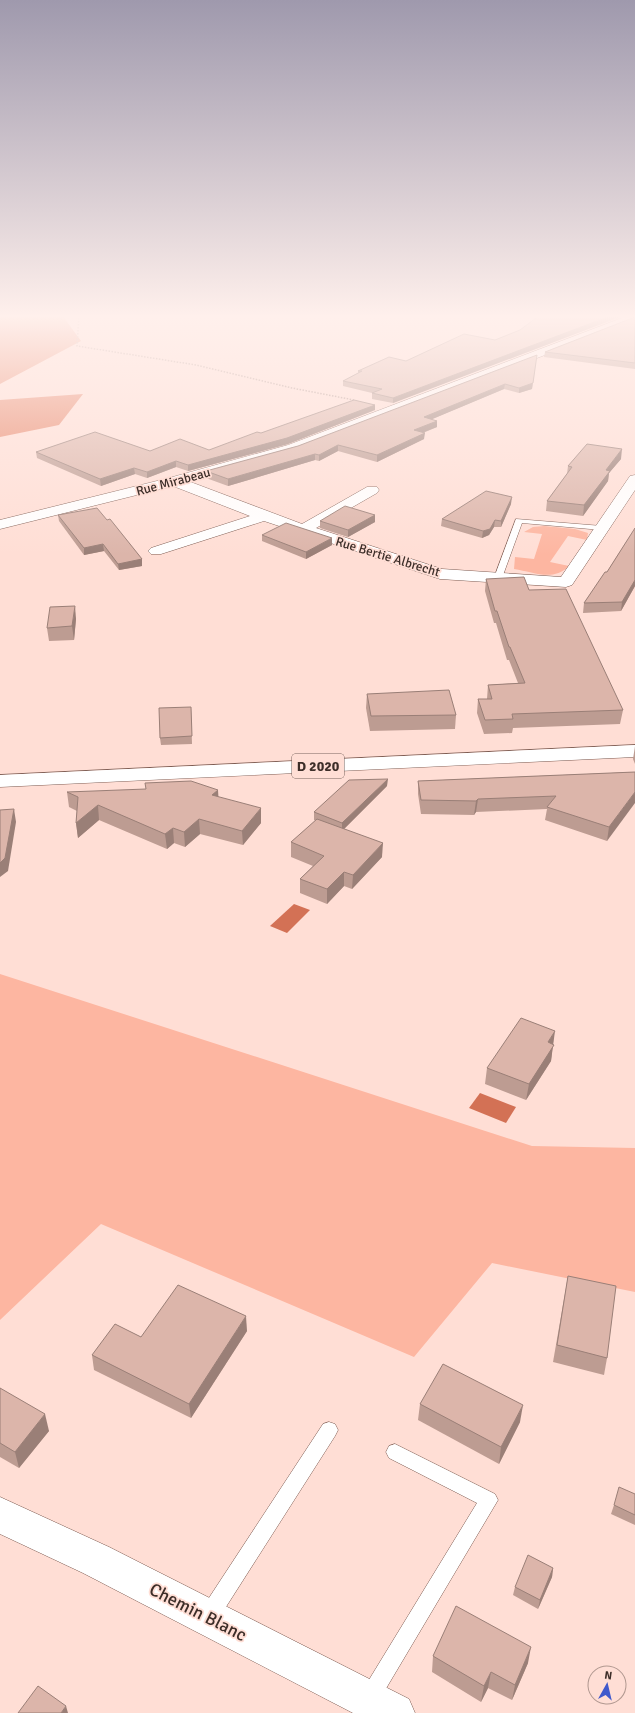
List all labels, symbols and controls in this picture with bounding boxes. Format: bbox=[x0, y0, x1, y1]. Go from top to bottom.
street label: Rue Mirabeau bbox=[134, 464, 212, 500]
street label: Rue Bertie Albrecht bbox=[334, 533, 442, 581]
road number: D 2020 bbox=[292, 754, 344, 778]
street label: Chemin Blanc bbox=[146, 1578, 250, 1646]
north arrow bbox=[587, 1665, 627, 1705]
text: N bbox=[604, 1669, 613, 1683]

